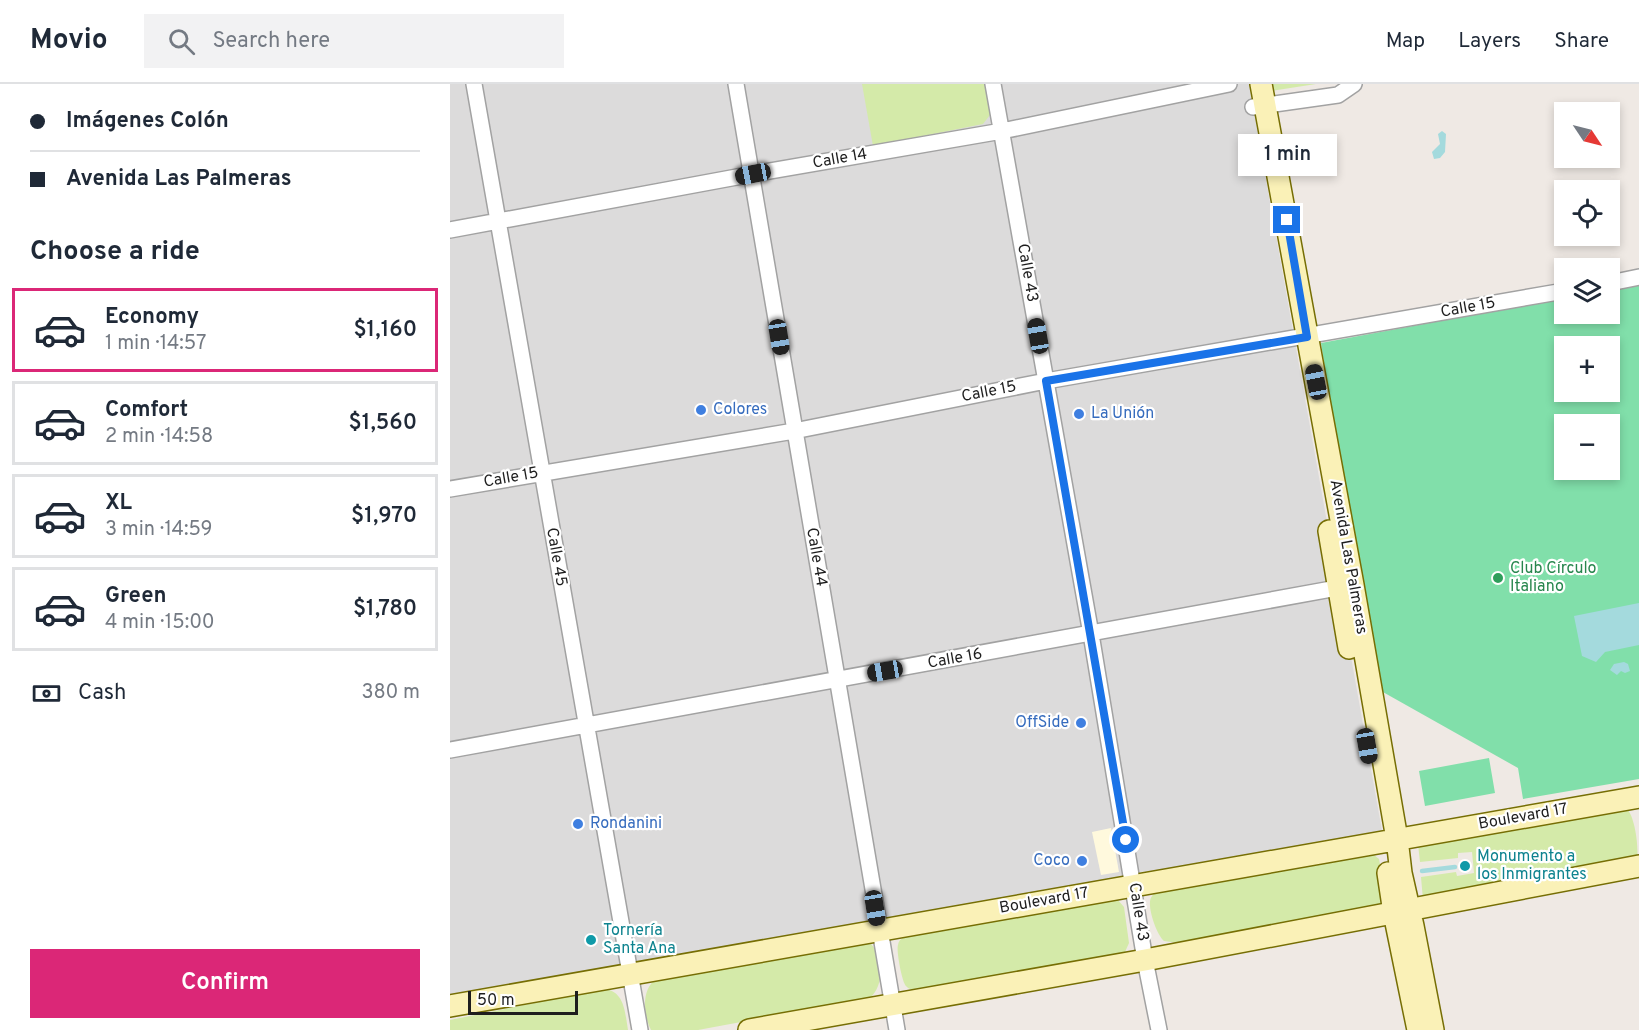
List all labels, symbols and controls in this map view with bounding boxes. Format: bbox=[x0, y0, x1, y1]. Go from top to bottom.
search box bbox=[144, 14, 564, 68]
text: Movio bbox=[30, 23, 108, 59]
icon: search bbox=[165, 25, 198, 58]
text: Search here bbox=[213, 28, 330, 55]
text: Map bbox=[1386, 28, 1425, 55]
text: Layers bbox=[1458, 28, 1521, 55]
text: Share bbox=[1554, 28, 1609, 55]
north arrow bbox=[1554, 102, 1620, 168]
map controls bbox=[1554, 102, 1620, 480]
text: Imágenes Colón bbox=[66, 108, 229, 135]
callout: 1 min bbox=[1238, 133, 1336, 175]
text: 1 min bbox=[1264, 142, 1311, 168]
street label: Calle 14 bbox=[811, 144, 869, 174]
car bbox=[734, 162, 772, 186]
text: Avenida Las Palmeras bbox=[66, 166, 292, 193]
button: locate bbox=[1554, 180, 1620, 246]
route end bbox=[1273, 206, 1300, 233]
text: Choose a ride bbox=[30, 235, 200, 269]
street label: Calle 43 bbox=[1012, 242, 1042, 304]
button: layers bbox=[1554, 258, 1620, 324]
street label: Calle 15 bbox=[1439, 293, 1497, 323]
icon: car bbox=[33, 303, 87, 357]
text: Economy bbox=[105, 304, 199, 331]
text: $1,160 bbox=[353, 317, 417, 344]
car bbox=[1026, 317, 1050, 355]
car bbox=[767, 318, 791, 356]
text: 1 min · 14:57 bbox=[105, 331, 206, 357]
button: + bbox=[1554, 336, 1620, 402]
car bbox=[1304, 363, 1328, 401]
street label: Calle 15 bbox=[960, 377, 1018, 407]
icon: car bbox=[33, 396, 87, 450]
text: Comfort bbox=[105, 397, 188, 424]
place label: Colores bbox=[713, 400, 767, 420]
marker: Colores bbox=[694, 403, 708, 417]
place label: La Unión bbox=[1091, 404, 1154, 424]
marker: La Unión bbox=[1072, 407, 1086, 421]
text: $1,560 bbox=[348, 410, 417, 437]
button: − bbox=[1554, 414, 1620, 480]
text: 2 min · 14:58 bbox=[105, 424, 213, 450]
street label: Calle 15 bbox=[482, 463, 540, 493]
street label: Avenida Las Palmeras bbox=[1325, 478, 1371, 636]
icon: car bbox=[33, 489, 87, 543]
text: XL bbox=[105, 490, 132, 517]
text: $1,970 bbox=[351, 503, 417, 530]
text: 3 min · 14:59 bbox=[105, 517, 213, 543]
street label: Calle 45 bbox=[541, 526, 571, 588]
street label: Calle 44 bbox=[801, 526, 831, 588]
place label: Club Círculo Italiano bbox=[1510, 559, 1597, 597]
marker: Club Círculo Italiano bbox=[1491, 571, 1505, 585]
icon: car bbox=[33, 582, 87, 636]
text: Green bbox=[105, 583, 167, 610]
text: $1,780 bbox=[353, 596, 417, 623]
text: 4 min · 15:00 bbox=[105, 610, 215, 636]
street label: Calle 16 bbox=[926, 644, 984, 674]
car bbox=[866, 659, 904, 683]
icon: cash bbox=[30, 677, 63, 710]
text: Cash bbox=[78, 680, 127, 707]
text: 380 m bbox=[361, 680, 420, 706]
place label: OffSide bbox=[1015, 713, 1069, 733]
marker: OffSide bbox=[1074, 716, 1088, 730]
car bbox=[1355, 727, 1379, 765]
street label: Boulevard 17 bbox=[1477, 799, 1569, 835]
place label: Rondanini bbox=[590, 814, 662, 834]
marker: Rondanini bbox=[571, 817, 585, 831]
route start bbox=[1112, 826, 1139, 853]
place label: Monumento a los Inmigrantes bbox=[1477, 847, 1587, 885]
place label: Coco bbox=[1033, 851, 1070, 871]
marker: Coco bbox=[1075, 854, 1089, 868]
marker: Monumento a los Inmigrantes bbox=[1458, 859, 1472, 873]
street label: Calle 43 bbox=[1124, 881, 1152, 943]
street label: Boulevard 17 bbox=[998, 883, 1090, 919]
car bbox=[863, 889, 887, 927]
place label: Tornería Santa Ana bbox=[603, 921, 676, 959]
marker: Tornería Santa Ana bbox=[584, 933, 598, 947]
button: Confirm bbox=[30, 949, 420, 1018]
scale bar bbox=[468, 988, 578, 1016]
text: 50 m bbox=[477, 991, 515, 1011]

